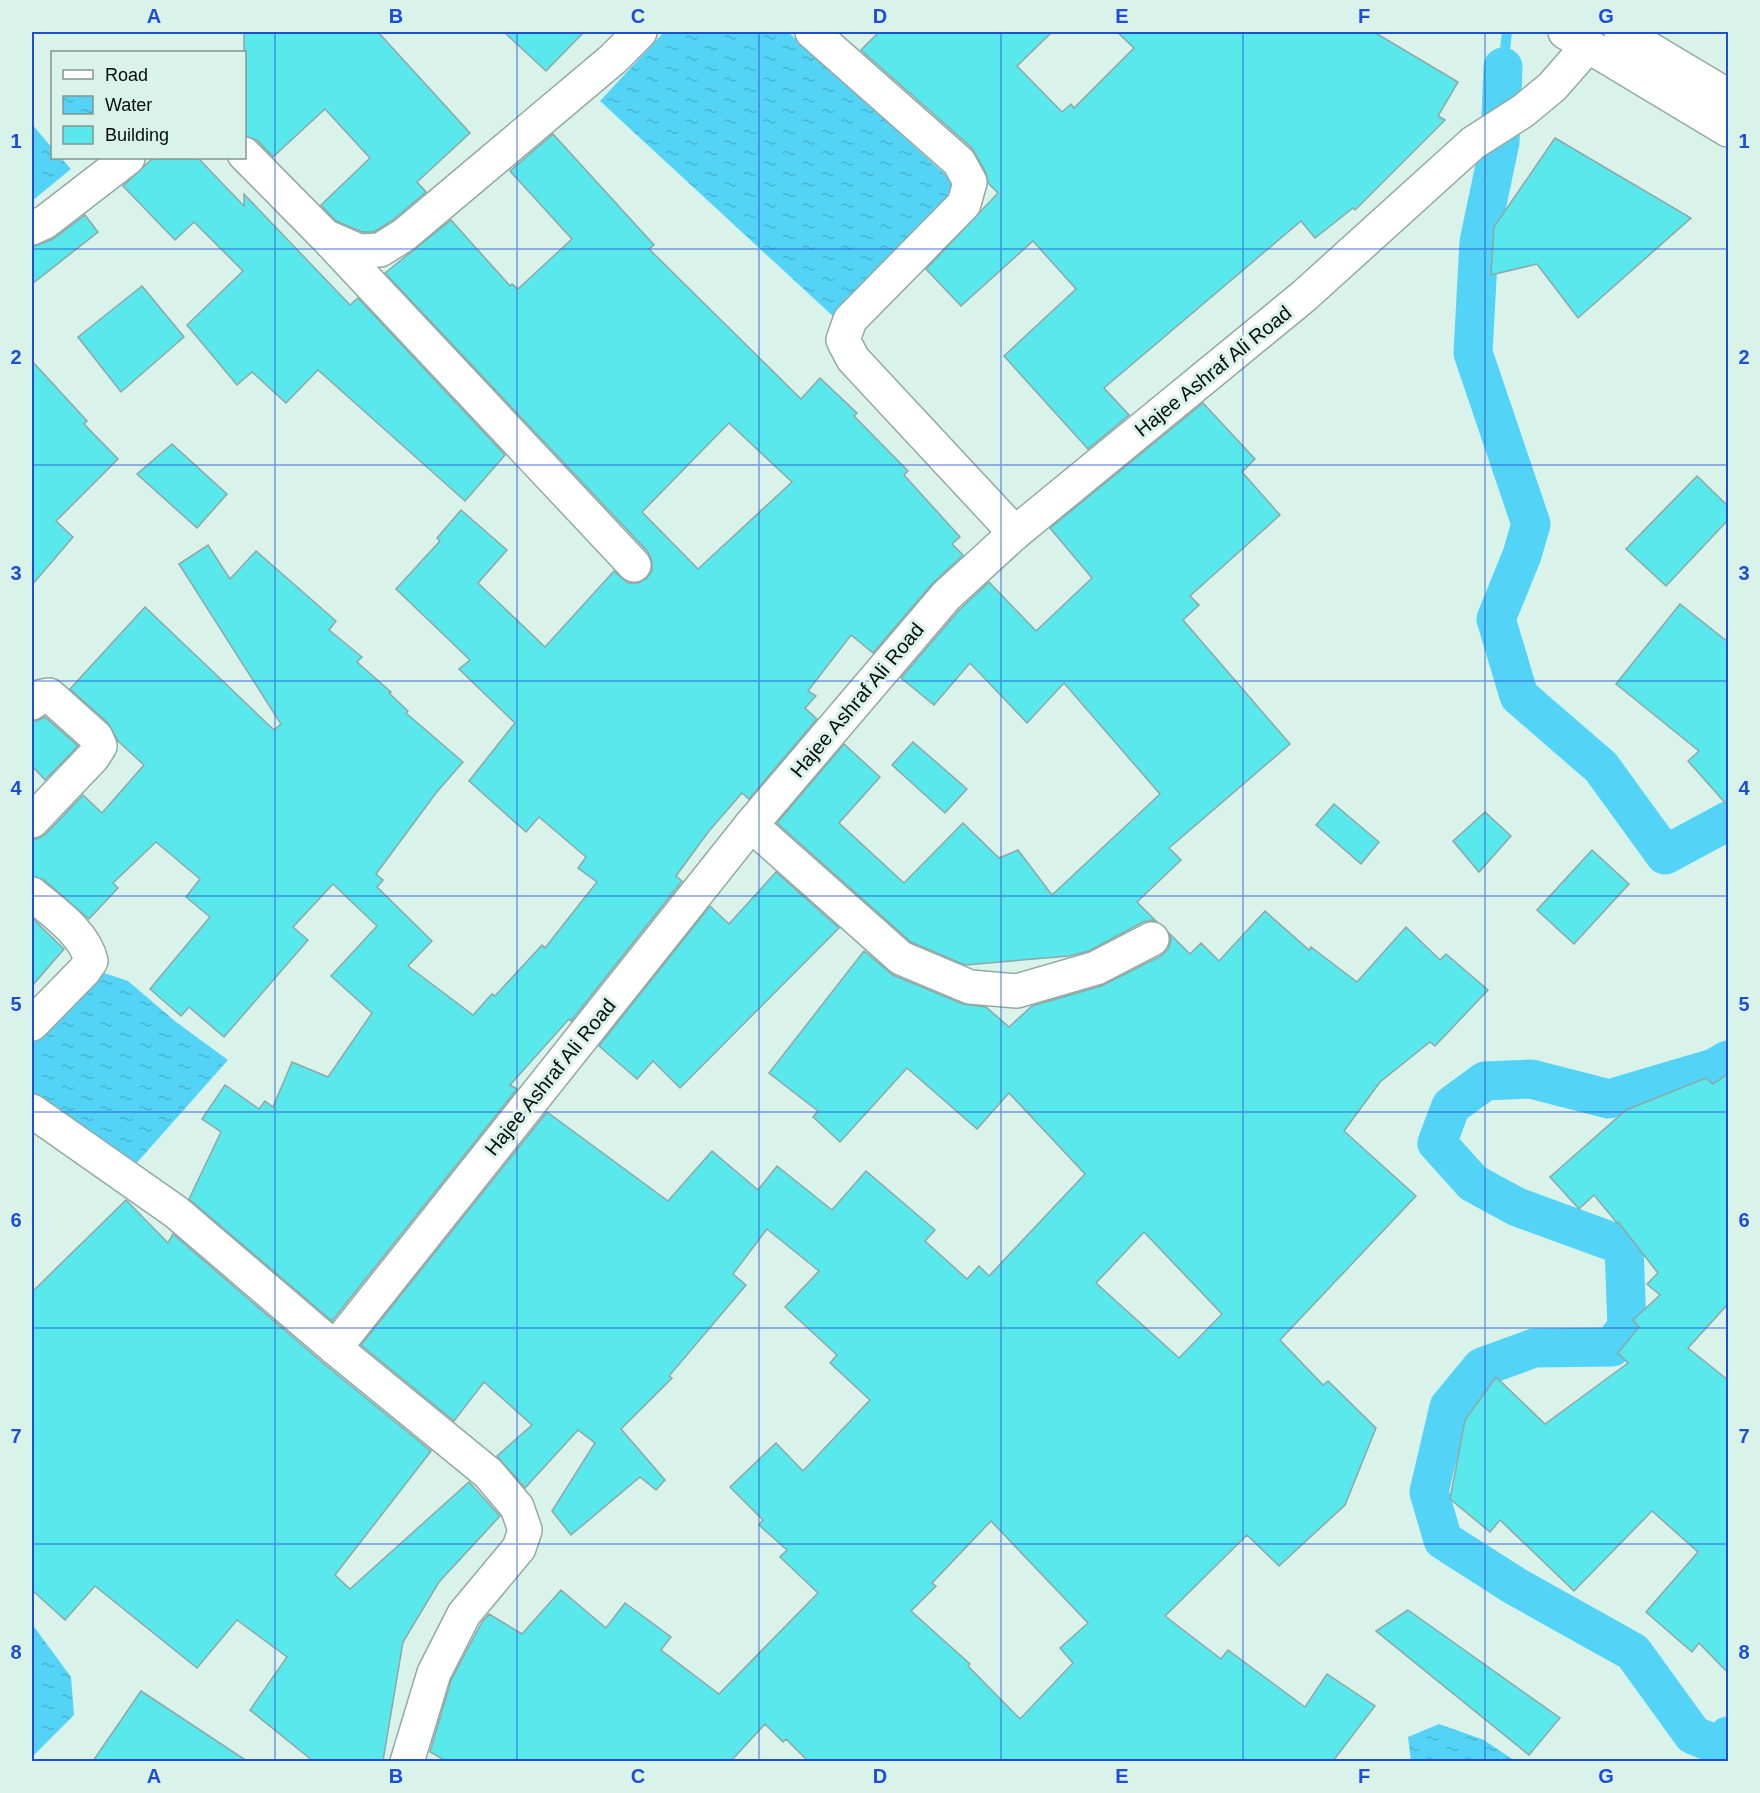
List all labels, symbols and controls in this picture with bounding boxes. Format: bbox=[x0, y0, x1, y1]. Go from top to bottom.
text: A bbox=[147, 5, 161, 27]
text: B bbox=[389, 5, 403, 27]
text: C bbox=[631, 5, 645, 27]
text: D bbox=[873, 5, 887, 27]
text: E bbox=[1115, 5, 1129, 27]
text: F bbox=[1358, 5, 1370, 27]
text: G bbox=[1598, 5, 1614, 27]
legend bbox=[51, 51, 246, 159]
text: Road bbox=[105, 65, 148, 85]
text: Water bbox=[105, 95, 152, 115]
text: Building bbox=[105, 125, 169, 145]
text: 1 bbox=[10, 130, 22, 152]
text: 1 bbox=[1738, 130, 1750, 152]
street label: Hajee Ashraf Ali Road bbox=[1130, 301, 1296, 441]
text: 2 bbox=[10, 346, 22, 368]
text: 2 bbox=[1738, 346, 1750, 368]
text: 3 bbox=[10, 562, 22, 584]
text: 3 bbox=[1738, 562, 1750, 584]
street label: Hajee Ashraf Ali Road bbox=[786, 618, 928, 782]
text: 4 bbox=[10, 777, 22, 799]
text: 4 bbox=[1738, 777, 1750, 799]
text: 5 bbox=[10, 993, 22, 1015]
text: 5 bbox=[1738, 993, 1750, 1015]
street label: Hajee Ashraf Ali Road bbox=[480, 994, 620, 1160]
text: 6 bbox=[10, 1209, 22, 1231]
text: 6 bbox=[1738, 1209, 1750, 1231]
text: 7 bbox=[10, 1425, 22, 1447]
text: 7 bbox=[1738, 1425, 1750, 1447]
text: 8 bbox=[10, 1641, 22, 1663]
text: 8 bbox=[1738, 1641, 1750, 1663]
text: A bbox=[147, 1765, 161, 1787]
text: B bbox=[389, 1765, 403, 1787]
text: C bbox=[631, 1765, 645, 1787]
text: D bbox=[873, 1765, 887, 1787]
text: E bbox=[1115, 1765, 1129, 1787]
text: F bbox=[1358, 1765, 1370, 1787]
text: G bbox=[1598, 1765, 1614, 1787]

